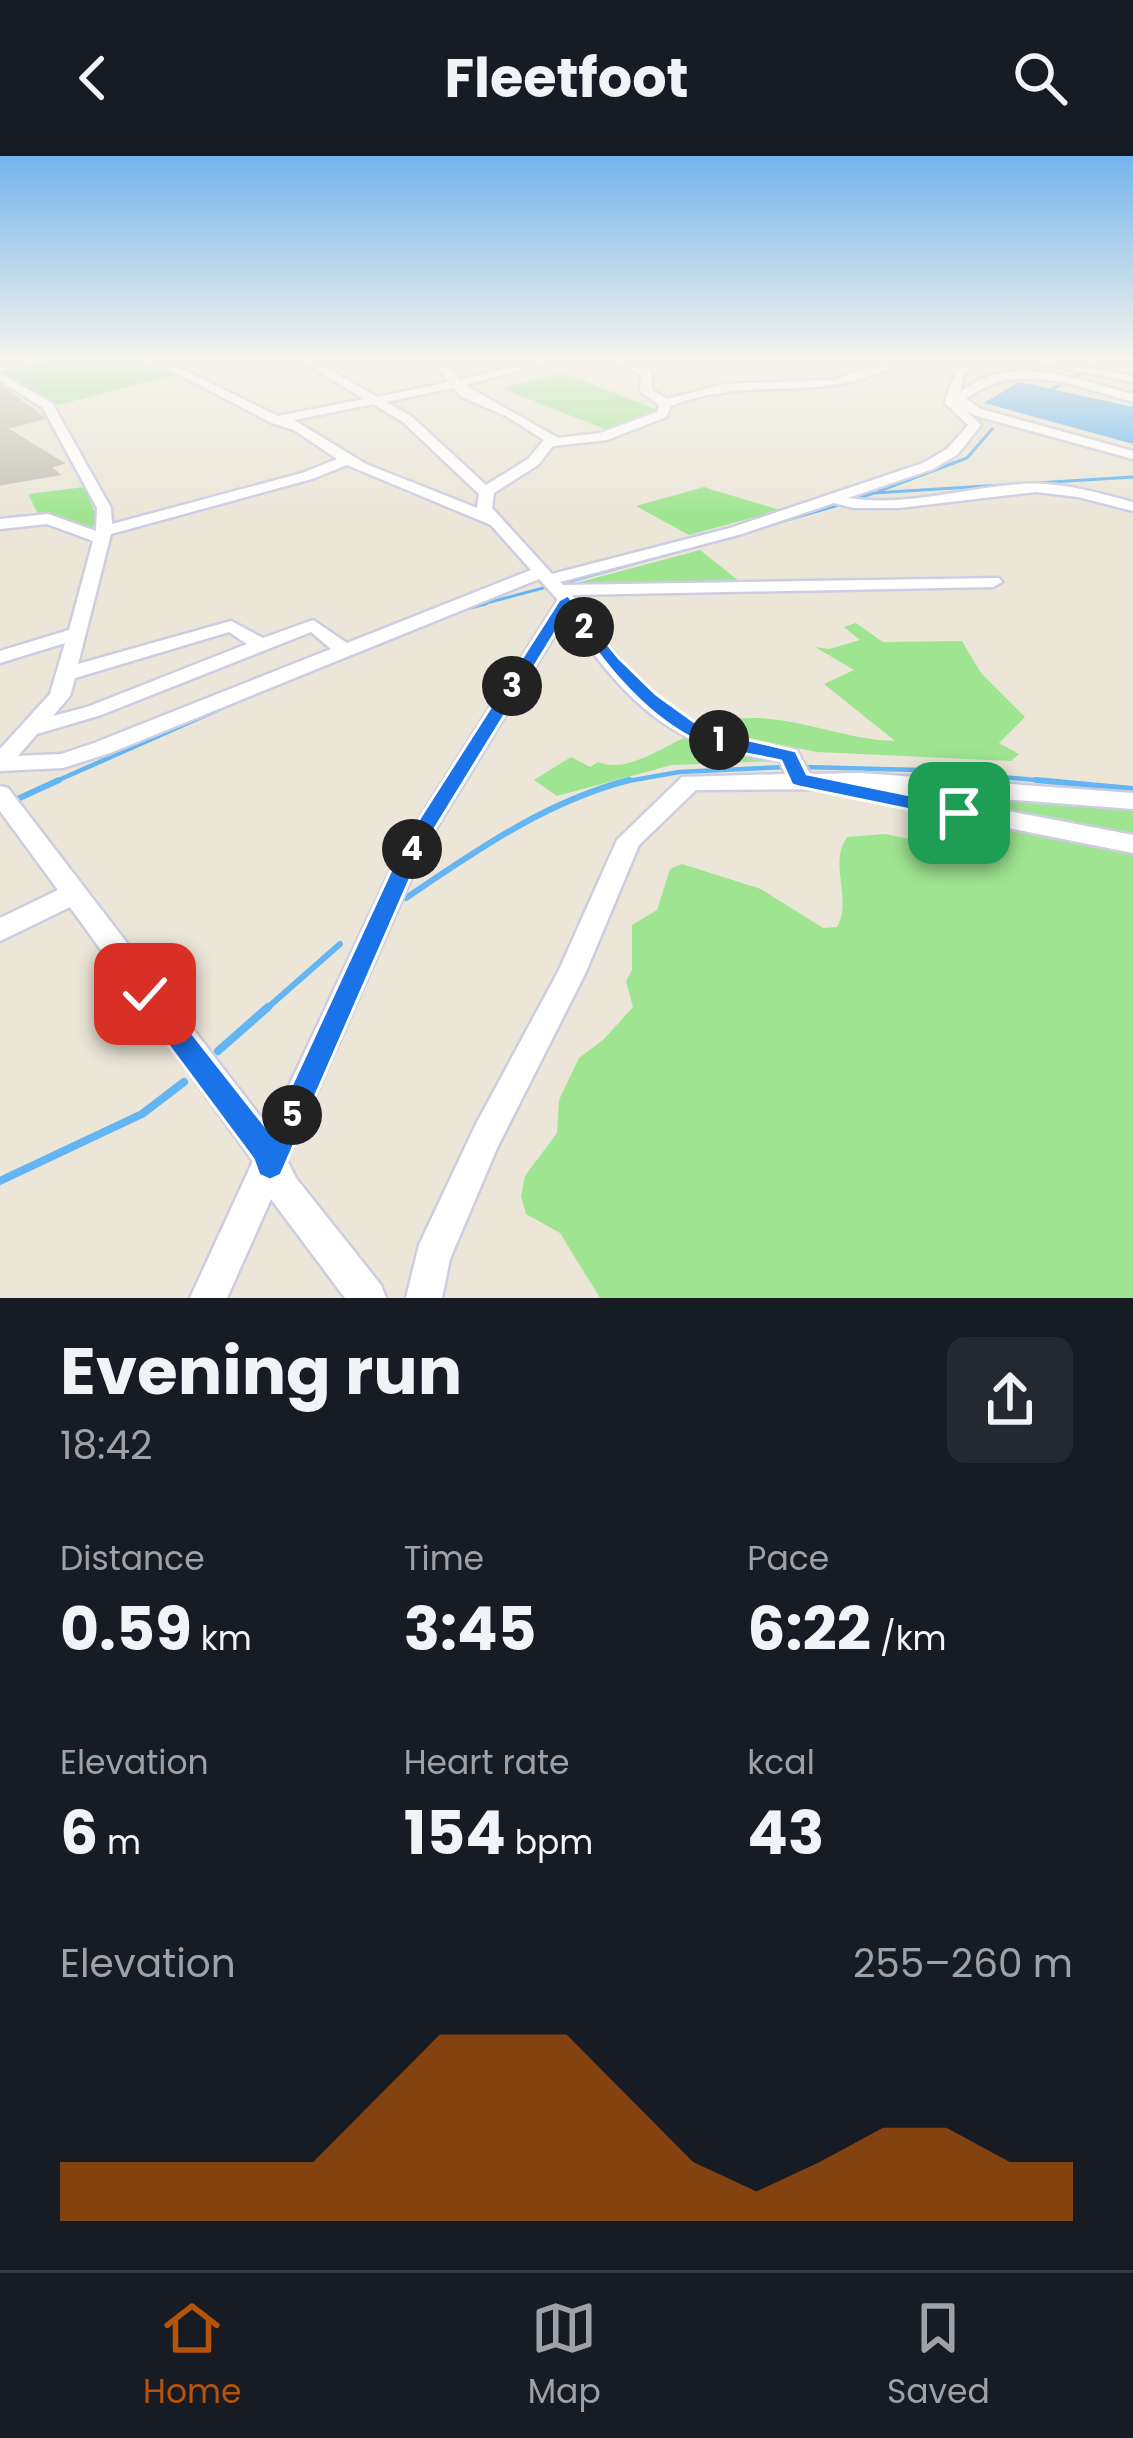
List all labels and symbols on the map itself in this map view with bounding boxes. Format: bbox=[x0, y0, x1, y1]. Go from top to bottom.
pin: 2 bbox=[554, 597, 614, 657]
pin: 3 bbox=[482, 656, 542, 716]
pin: 1 bbox=[689, 710, 749, 770]
pin bbox=[908, 762, 1010, 864]
pin: 4 bbox=[382, 819, 442, 879]
pin bbox=[94, 943, 196, 1045]
pin: 5 bbox=[262, 1085, 322, 1145]

